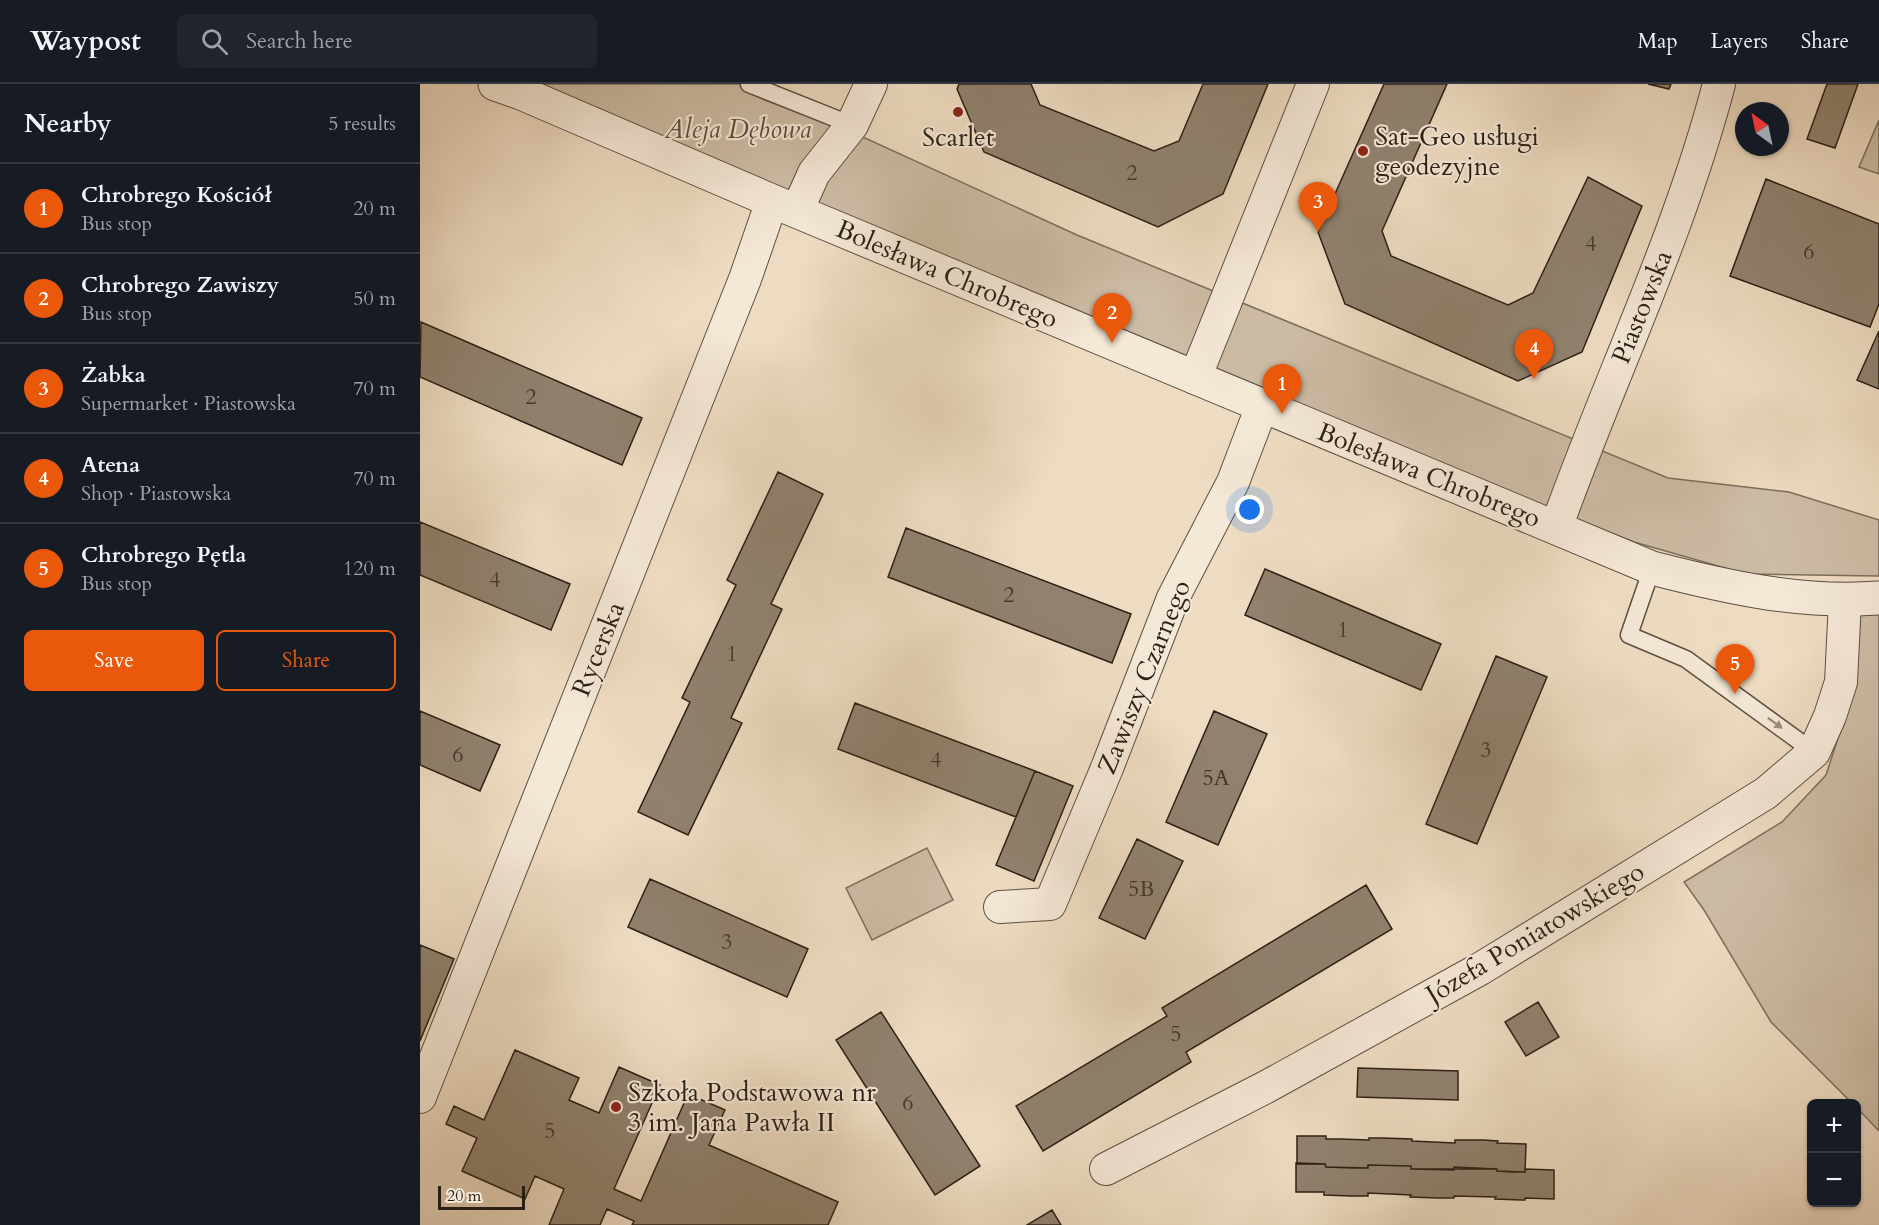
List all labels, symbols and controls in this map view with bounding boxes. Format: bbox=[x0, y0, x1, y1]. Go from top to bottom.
search box bbox=[177, 14, 597, 68]
text: Waypost bbox=[30, 22, 141, 60]
icon: search bbox=[198, 25, 231, 58]
text: Search here bbox=[246, 26, 353, 56]
text: Map bbox=[1638, 27, 1678, 56]
text: Layers bbox=[1711, 27, 1768, 56]
text: Share bbox=[1801, 27, 1849, 56]
north arrow bbox=[1735, 102, 1789, 156]
marker: Scarlet bbox=[951, 105, 965, 119]
text: Nearby bbox=[24, 106, 112, 141]
text: 5 results bbox=[328, 110, 396, 137]
park label: Aleja Dębowa bbox=[664, 112, 812, 147]
place label: Sat-Geo usługi geodezyjne bbox=[1375, 119, 1539, 184]
place label: Scarlet bbox=[922, 120, 994, 155]
marker: Sat-Geo usługi geodezyjne bbox=[1356, 144, 1370, 158]
house number: 2 bbox=[1126, 158, 1138, 188]
text: Chrobrego Kościół bbox=[81, 180, 272, 210]
pin: 3 bbox=[1298, 182, 1338, 232]
text: 1 bbox=[38, 195, 49, 222]
text: 20 m bbox=[353, 195, 396, 222]
text: Bus stop bbox=[81, 210, 152, 237]
street label: Bolesława Chrobrego bbox=[831, 211, 1063, 337]
house number: 4 bbox=[1585, 229, 1597, 259]
house number: 6 bbox=[1803, 237, 1815, 267]
street label: Piastowska bbox=[1603, 245, 1681, 369]
text: Chrobrego Zawiszy bbox=[81, 270, 279, 300]
text: 2 bbox=[38, 285, 49, 312]
text: 50 m bbox=[353, 285, 396, 312]
pin: 2 bbox=[1092, 294, 1132, 343]
text: Bus stop bbox=[81, 300, 152, 327]
pin: 4 bbox=[1514, 330, 1554, 379]
text: Żabka bbox=[81, 360, 146, 390]
pin: 1 bbox=[1262, 364, 1302, 414]
text: 3 bbox=[38, 375, 49, 402]
text: 70 m bbox=[353, 375, 396, 402]
house number: 2 bbox=[525, 382, 537, 412]
text: Supermarket · Piastowska bbox=[81, 390, 296, 417]
street label: Bolesława Chrobrego bbox=[1312, 414, 1546, 536]
text: Atena bbox=[81, 450, 140, 480]
text: 4 bbox=[38, 465, 49, 492]
text: 70 m bbox=[353, 465, 396, 492]
text: Shop · Piastowska bbox=[81, 480, 231, 507]
your location bbox=[1235, 495, 1264, 524]
text: Chrobrego Pętla bbox=[81, 540, 246, 570]
text: 5 bbox=[38, 555, 49, 582]
text: 120 m bbox=[343, 555, 396, 582]
house number: 4 bbox=[489, 565, 501, 595]
text: Bus stop bbox=[81, 570, 152, 597]
street label: Zawiszy Czarnego bbox=[1089, 575, 1199, 779]
house number: 2 bbox=[1003, 580, 1015, 610]
street label: Rycerska bbox=[563, 597, 633, 701]
house number: 1 bbox=[1337, 615, 1349, 645]
button: Save bbox=[24, 630, 204, 691]
button: Share bbox=[216, 630, 396, 691]
house number: 1 bbox=[726, 639, 738, 669]
pin: 5 bbox=[1716, 644, 1754, 694]
one-way arrow bbox=[1766, 717, 1782, 729]
house number: 3 bbox=[1480, 735, 1492, 765]
house number: 6 bbox=[452, 740, 464, 770]
house number: 4 bbox=[930, 745, 942, 775]
house number: 5A bbox=[1203, 763, 1230, 793]
street label: Józefa Poniatowskiego bbox=[1416, 854, 1651, 1014]
house number: 5B bbox=[1128, 874, 1154, 904]
house number: 3 bbox=[721, 927, 733, 957]
house number: 5 bbox=[1170, 1019, 1182, 1049]
place label: Szkoła Podstawowa nr 3 im. Jana Pawła II bbox=[628, 1075, 876, 1140]
house number: 6 bbox=[902, 1088, 914, 1118]
map controls bbox=[1807, 1099, 1861, 1207]
button: + bbox=[1807, 1099, 1861, 1153]
marker: Szkoła Podstawowa nr 3 im. Jana Pawła II bbox=[609, 1100, 623, 1114]
house number: 5 bbox=[544, 1116, 556, 1146]
button: − bbox=[1807, 1153, 1861, 1207]
scale bar bbox=[438, 1183, 525, 1210]
text: 20 m bbox=[447, 1185, 481, 1207]

